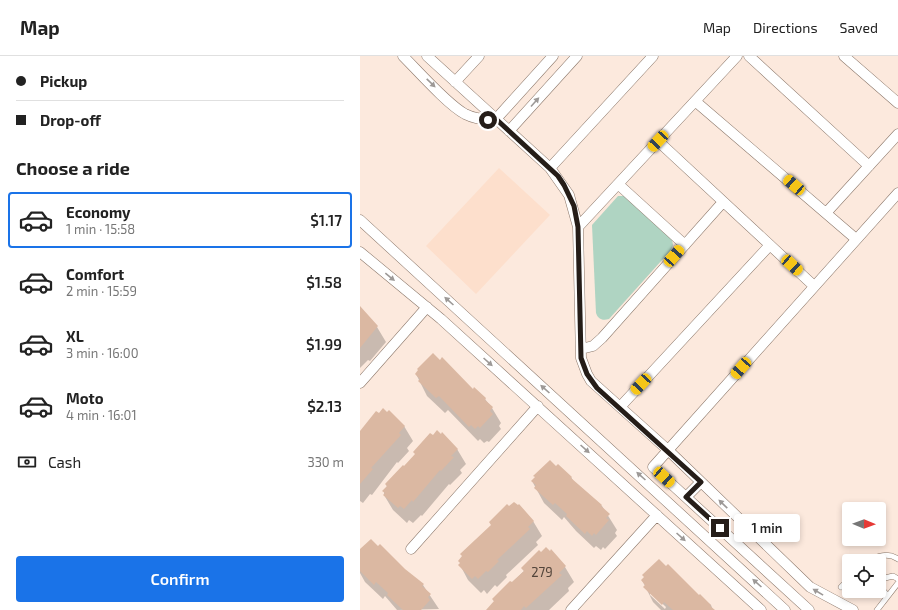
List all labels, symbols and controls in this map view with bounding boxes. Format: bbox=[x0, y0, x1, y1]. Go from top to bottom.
text: Map bbox=[20, 16, 60, 39]
text: Map bbox=[703, 19, 731, 36]
text: Directions bbox=[753, 19, 818, 36]
text: Saved bbox=[840, 19, 878, 36]
text: Pickup bbox=[40, 72, 87, 90]
one-way arrow bbox=[426, 78, 436, 88]
one-way arrow bbox=[531, 97, 540, 107]
text: Drop-off bbox=[40, 111, 101, 129]
route start bbox=[479, 111, 497, 129]
car bbox=[645, 128, 671, 154]
text: Choose a ride bbox=[16, 157, 130, 179]
car bbox=[781, 173, 807, 197]
icon: car bbox=[18, 202, 54, 238]
text: Economy bbox=[66, 203, 131, 221]
text: $1.17 bbox=[310, 211, 342, 229]
text: 1 min · 15:58 bbox=[66, 221, 135, 237]
car bbox=[662, 243, 686, 269]
car bbox=[779, 253, 805, 277]
icon: car bbox=[18, 264, 54, 300]
text: Comfort bbox=[66, 265, 124, 283]
one-way arrow bbox=[385, 272, 396, 281]
text: $1.58 bbox=[306, 273, 342, 291]
text: 2 min · 15:59 bbox=[66, 283, 137, 299]
one-way arrow bbox=[444, 296, 454, 306]
icon: car bbox=[18, 326, 54, 362]
text: XL bbox=[66, 327, 84, 345]
text: $1.99 bbox=[306, 335, 342, 353]
text: 3 min · 16:00 bbox=[66, 345, 139, 361]
car bbox=[729, 355, 753, 381]
one-way arrow bbox=[484, 357, 493, 366]
car bbox=[628, 371, 654, 397]
one-way arrow bbox=[540, 384, 550, 393]
icon: car bbox=[18, 388, 54, 424]
text: Moto bbox=[66, 389, 104, 407]
text: $2.13 bbox=[307, 397, 342, 415]
text: 4 min · 16:01 bbox=[66, 407, 137, 423]
one-way arrow bbox=[579, 445, 590, 454]
icon: cash bbox=[16, 451, 38, 473]
text: Cash bbox=[48, 453, 81, 471]
text: 330 m bbox=[307, 454, 344, 470]
car bbox=[651, 465, 677, 489]
one-way arrow bbox=[636, 472, 646, 481]
one-way arrow bbox=[718, 499, 728, 508]
north arrow bbox=[842, 502, 886, 546]
map controls bbox=[842, 502, 886, 598]
callout: 1 min bbox=[734, 514, 800, 542]
route end bbox=[711, 519, 729, 537]
text: 1 min bbox=[752, 520, 782, 536]
one-way arrow bbox=[676, 532, 685, 541]
button: locate bbox=[842, 554, 886, 598]
button: Confirm bbox=[16, 556, 344, 602]
house number: 279 bbox=[531, 564, 553, 580]
one-way arrow bbox=[752, 578, 762, 588]
one-way arrow bbox=[812, 588, 824, 595]

